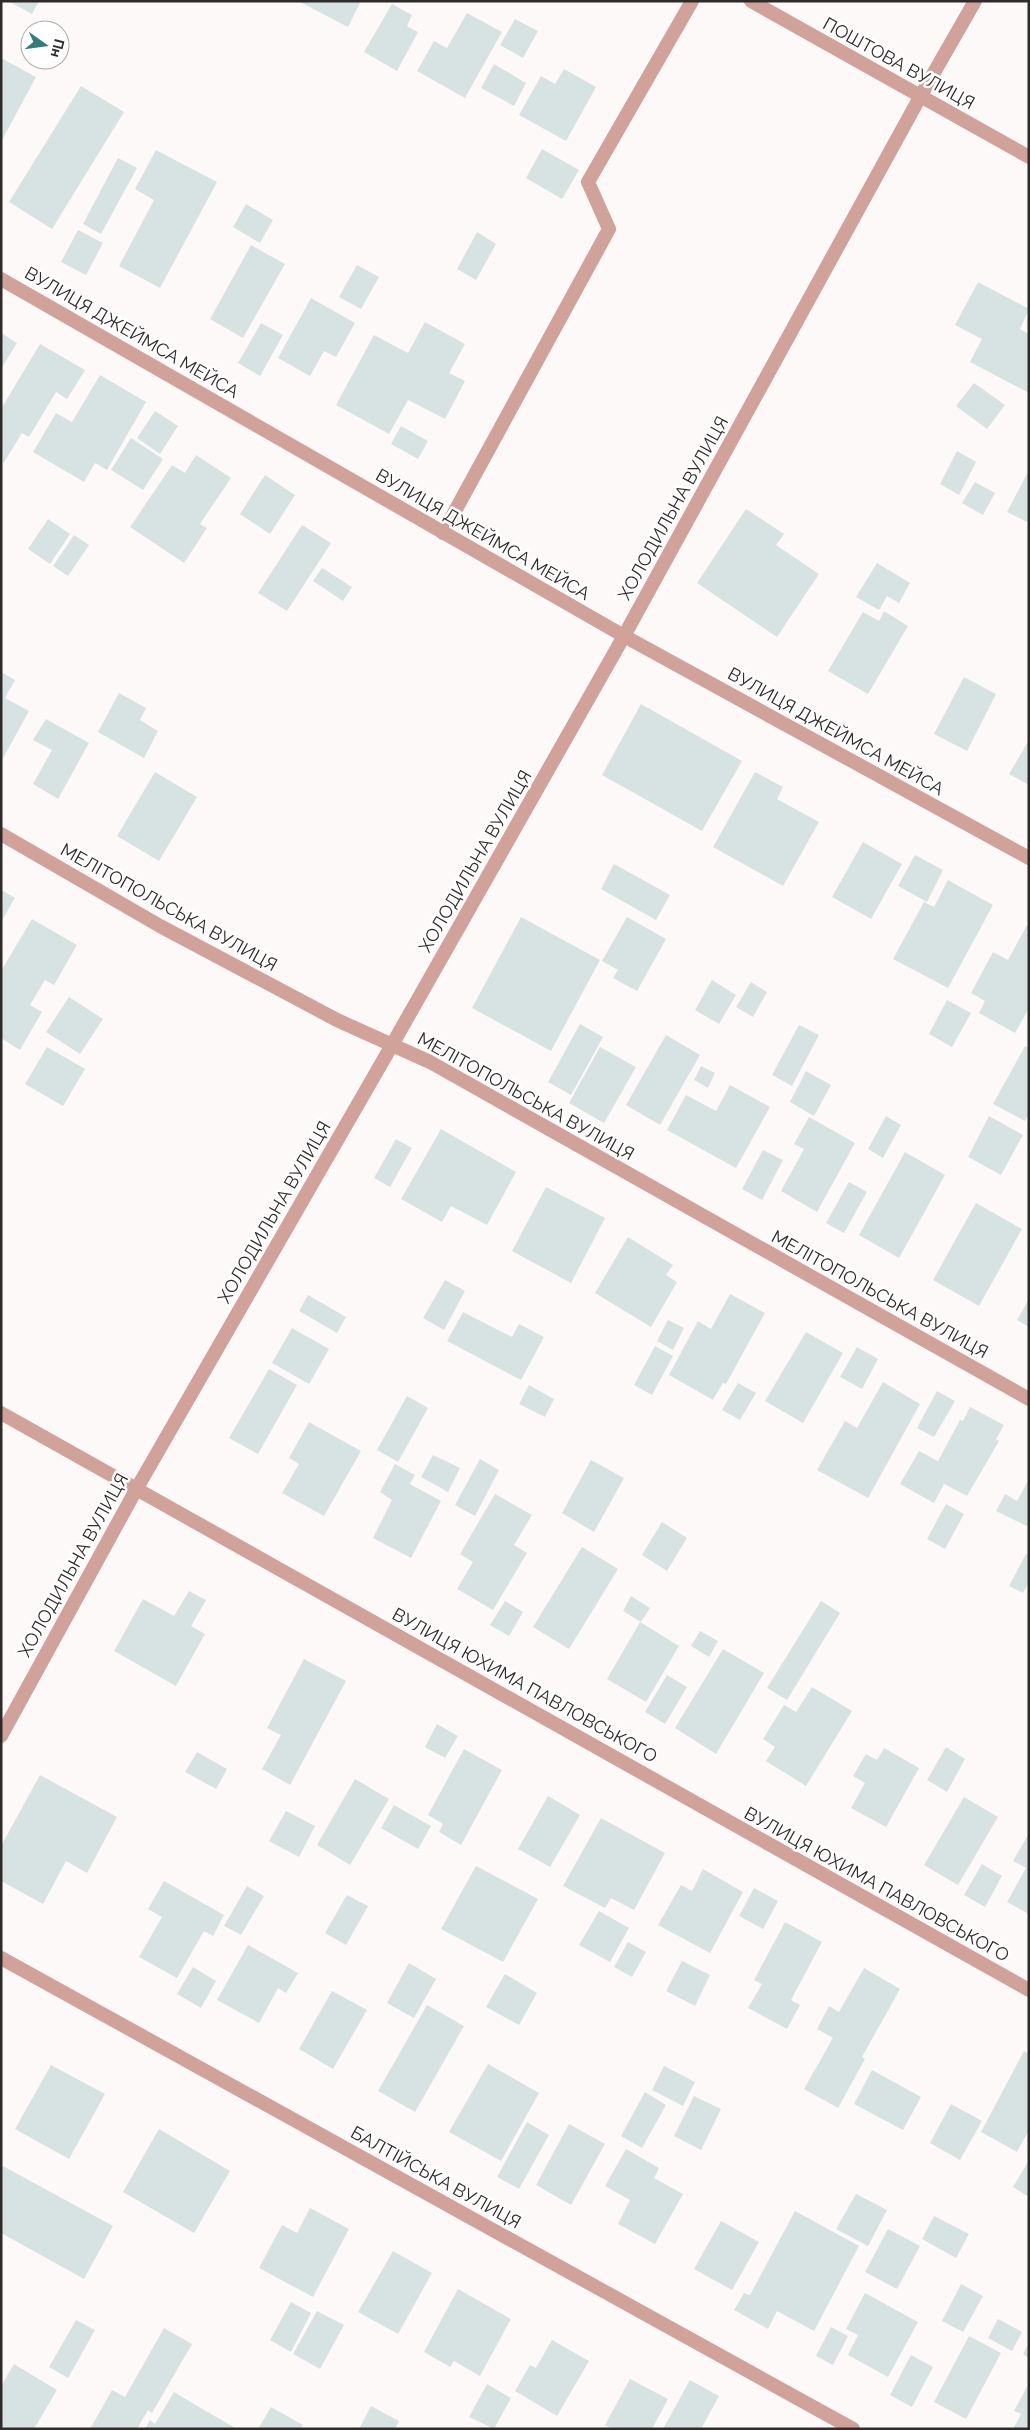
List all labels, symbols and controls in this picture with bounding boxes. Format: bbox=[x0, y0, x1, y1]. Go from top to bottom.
street label: ПОШТОВА ВУЛИЦЯ bbox=[820, 13, 978, 113]
north arrow bbox=[20, 20, 70, 70]
text: Пн bbox=[48, 37, 68, 59]
street label: ВУЛИЦЯ ДЖЕЙМСА МЕЙСА bbox=[21, 262, 243, 402]
street label: ХОЛОДИЛЬНА ВУЛИЦЯ bbox=[614, 413, 732, 603]
street label: ВУЛИЦЯ ДЖЕЙМСА МЕЙСА bbox=[372, 464, 594, 604]
street label: ВУЛИЦЯ ДЖЕЙМСА МЕЙСА bbox=[724, 663, 948, 799]
street label: ХОЛОДИЛЬНА ВУЛИЦЯ bbox=[414, 766, 536, 956]
street label: МЕЛІТОПОЛЬСЬКА ВУЛИЦЯ bbox=[57, 839, 281, 975]
street label: МЕЛІТОПОЛЬСЬКА ВУЛИЦЯ bbox=[414, 1028, 638, 1164]
street label: ХОЛОДИЛЬНА ВУЛИЦЯ bbox=[213, 1117, 335, 1307]
street label: МЕЛІТОПОЛЬСЬКА ВУЛИЦЯ bbox=[768, 1226, 992, 1362]
street label: ХОЛОДИЛЬНА ВУЛИЦЯ bbox=[14, 1470, 132, 1660]
street label: ВУЛИЦЯ ЮХИМА ПАВЛОВСЬКОГО bbox=[389, 1603, 661, 1767]
street label: ВУЛИЦЯ ЮХИМА ПАВЛОВСЬКОГО bbox=[741, 1802, 1013, 1966]
street label: БАЛТІЙСЬКА ВУЛИЦЯ bbox=[347, 2121, 525, 2233]

